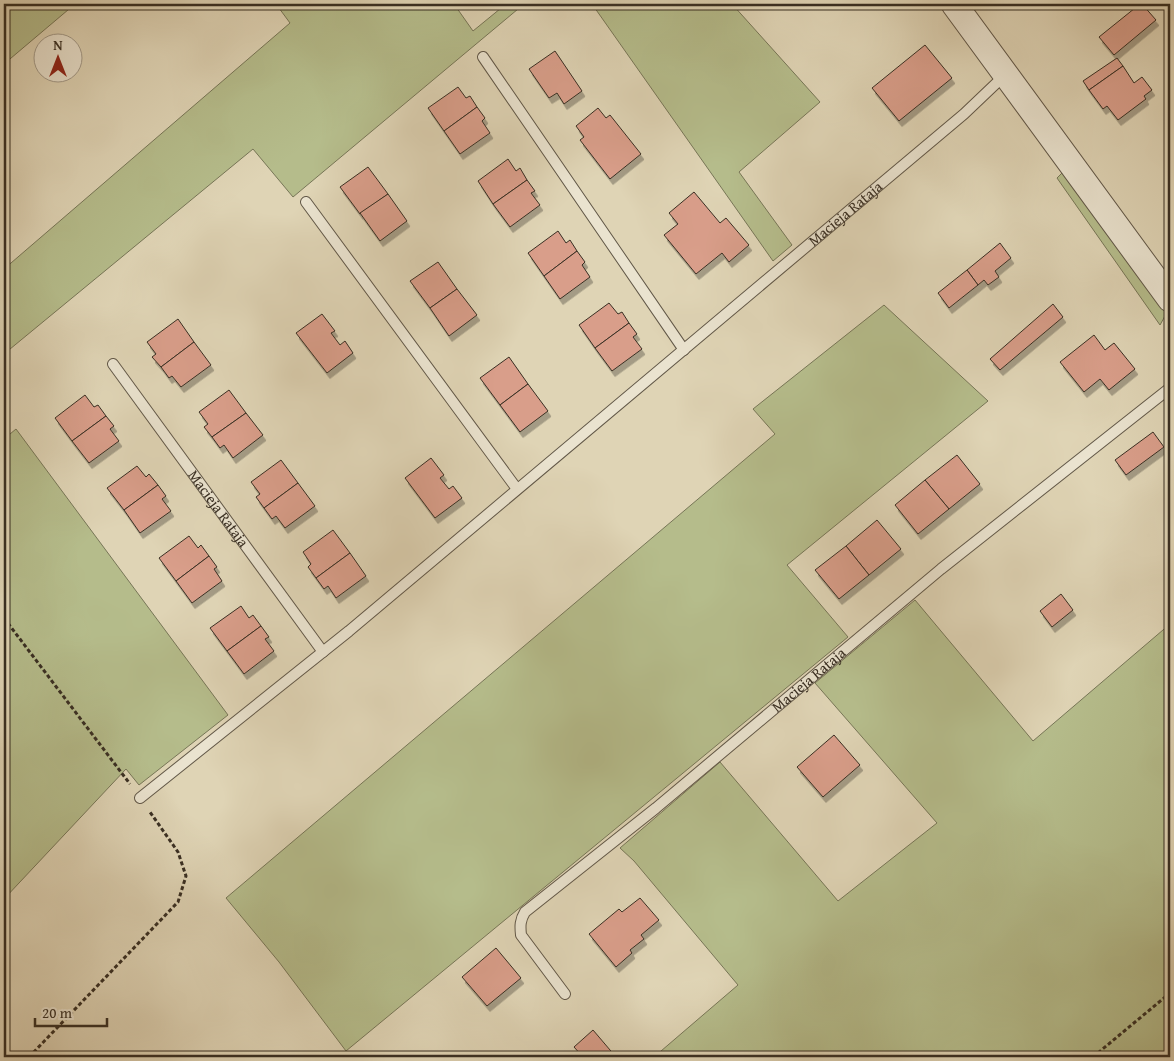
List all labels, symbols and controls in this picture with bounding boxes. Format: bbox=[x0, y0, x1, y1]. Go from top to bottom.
north arrow bbox=[32, 32, 82, 82]
text: N bbox=[53, 35, 63, 55]
street label: Macieja Rataja bbox=[803, 176, 887, 251]
street label: Macieja Rataja bbox=[184, 465, 254, 551]
street label: Macieja Rataja bbox=[767, 642, 850, 717]
scale bar bbox=[35, 996, 108, 1028]
text: 20 m bbox=[42, 1002, 73, 1023]

